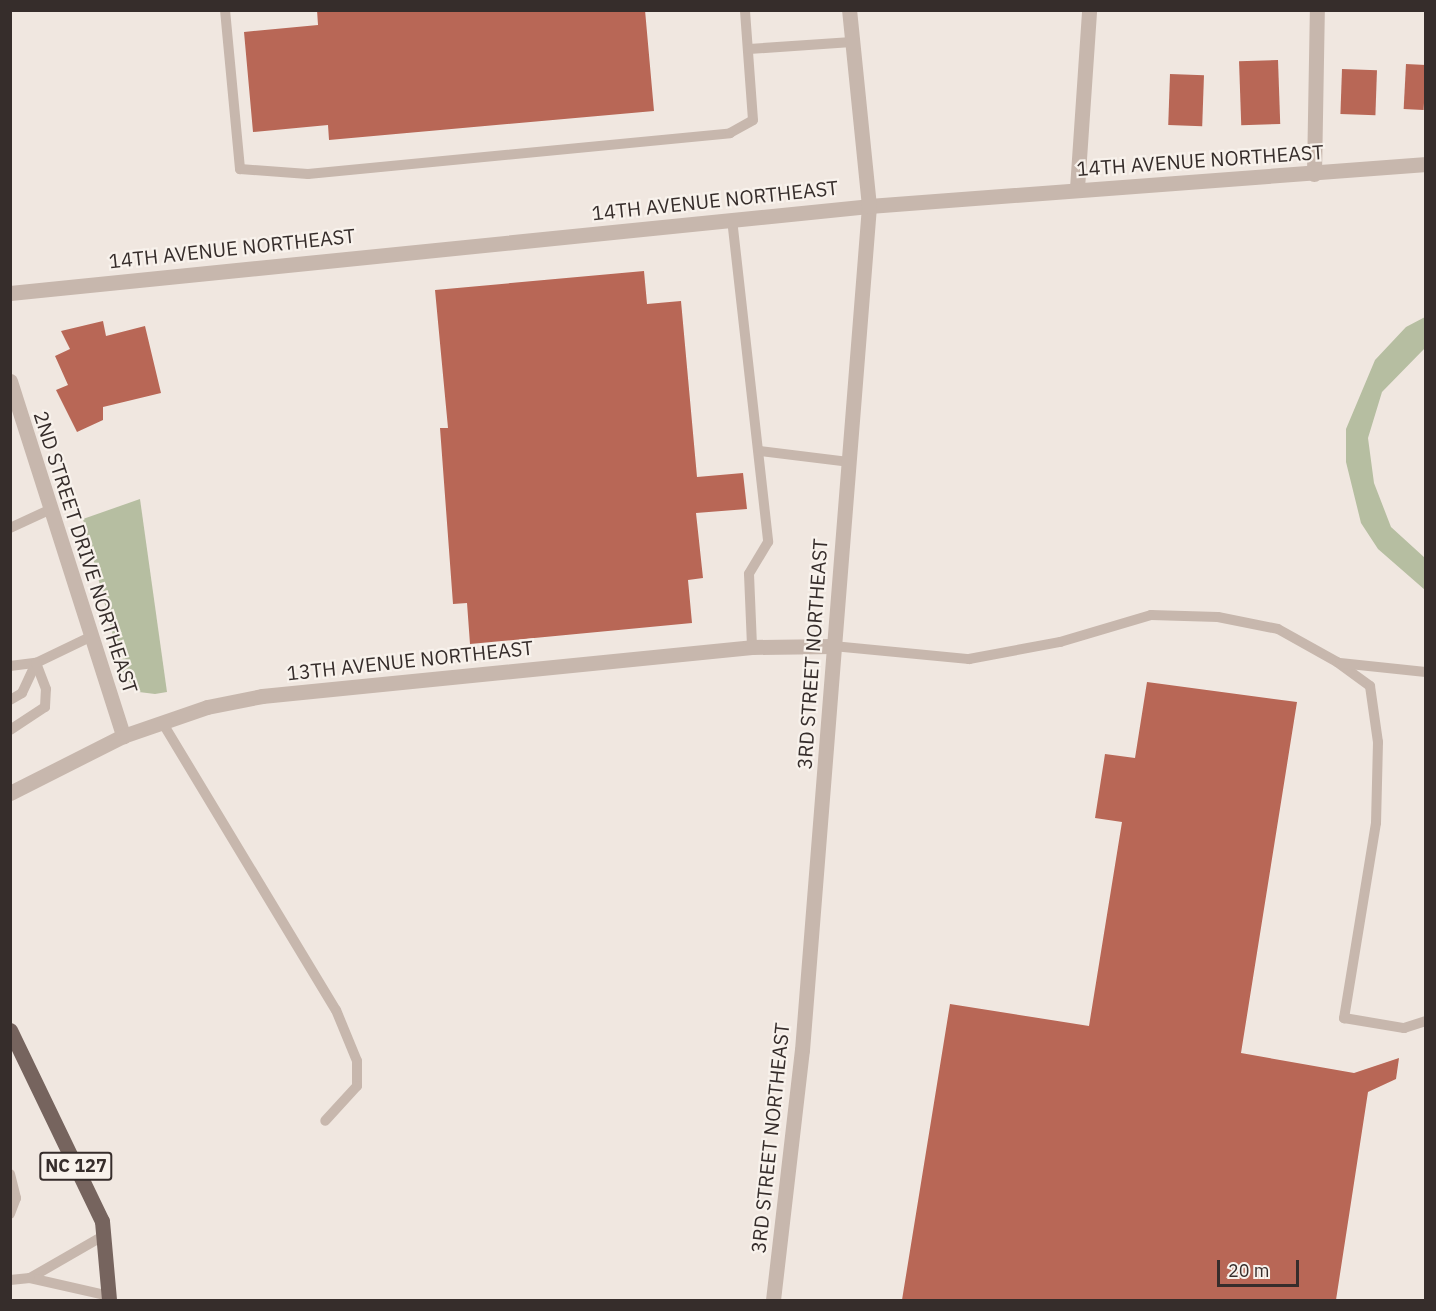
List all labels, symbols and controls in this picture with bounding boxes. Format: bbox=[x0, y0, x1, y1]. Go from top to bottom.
street label: 14TH AVENUE NORTHEAST bbox=[1076, 139, 1324, 181]
street label: 14TH AVENUE NORTHEAST bbox=[591, 175, 839, 225]
street label: 14TH AVENUE NORTHEAST bbox=[108, 223, 356, 273]
street label: 2ND STREET DRIVE NORTHEAST bbox=[29, 408, 143, 696]
street label: 3RD STREET NORTHEAST bbox=[792, 538, 832, 770]
street label: 13TH AVENUE NORTHEAST bbox=[286, 635, 534, 685]
street label: 3RD STREET NORTHEAST bbox=[746, 1022, 794, 1254]
road number: NC 127 bbox=[38, 1151, 113, 1181]
scale bar bbox=[1220, 1248, 1302, 1286]
text: 20 m bbox=[1228, 1259, 1270, 1282]

